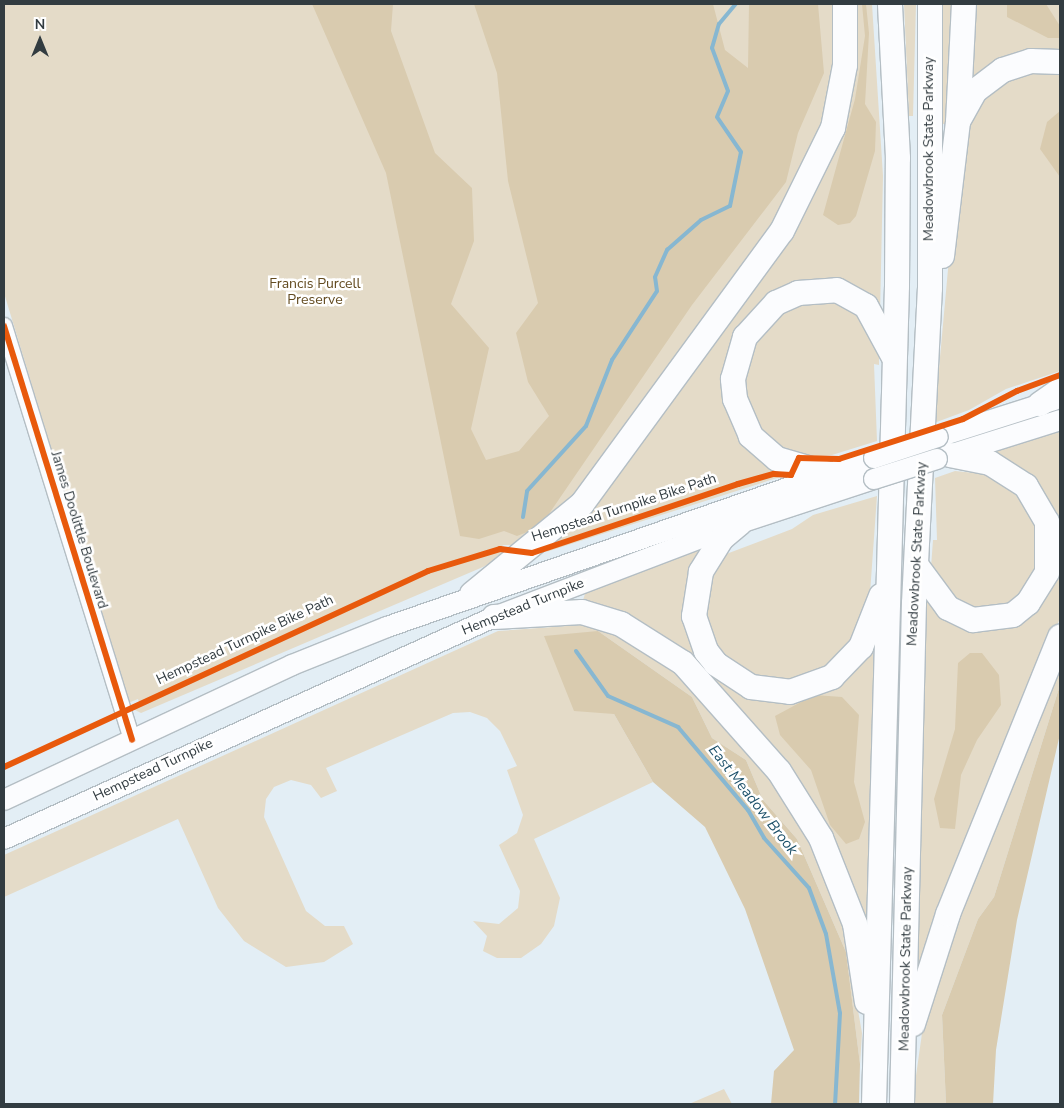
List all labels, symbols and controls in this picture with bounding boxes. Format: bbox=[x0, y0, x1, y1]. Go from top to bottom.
north arrow bbox=[15, 15, 65, 65]
text: N bbox=[35, 15, 45, 34]
street label: Meadowbrook State Parkway bbox=[921, 57, 937, 241]
park label: Francis Purcell Preserve bbox=[269, 276, 361, 308]
street label: James Doolittle Boulevard bbox=[47, 449, 111, 611]
street label: Meadowbrook State Parkway bbox=[904, 461, 930, 647]
street label: Hempstead Turnpike Bike Path bbox=[530, 470, 718, 546]
street label: Hempstead Turnpike bbox=[459, 575, 587, 639]
street label: Hempstead Turnpike Bike Path bbox=[154, 592, 336, 688]
street label: Hempstead Turnpike bbox=[90, 735, 216, 805]
water label: East Meadow Brook bbox=[704, 741, 802, 859]
street label: Meadowbrook State Parkway bbox=[896, 867, 916, 1051]

